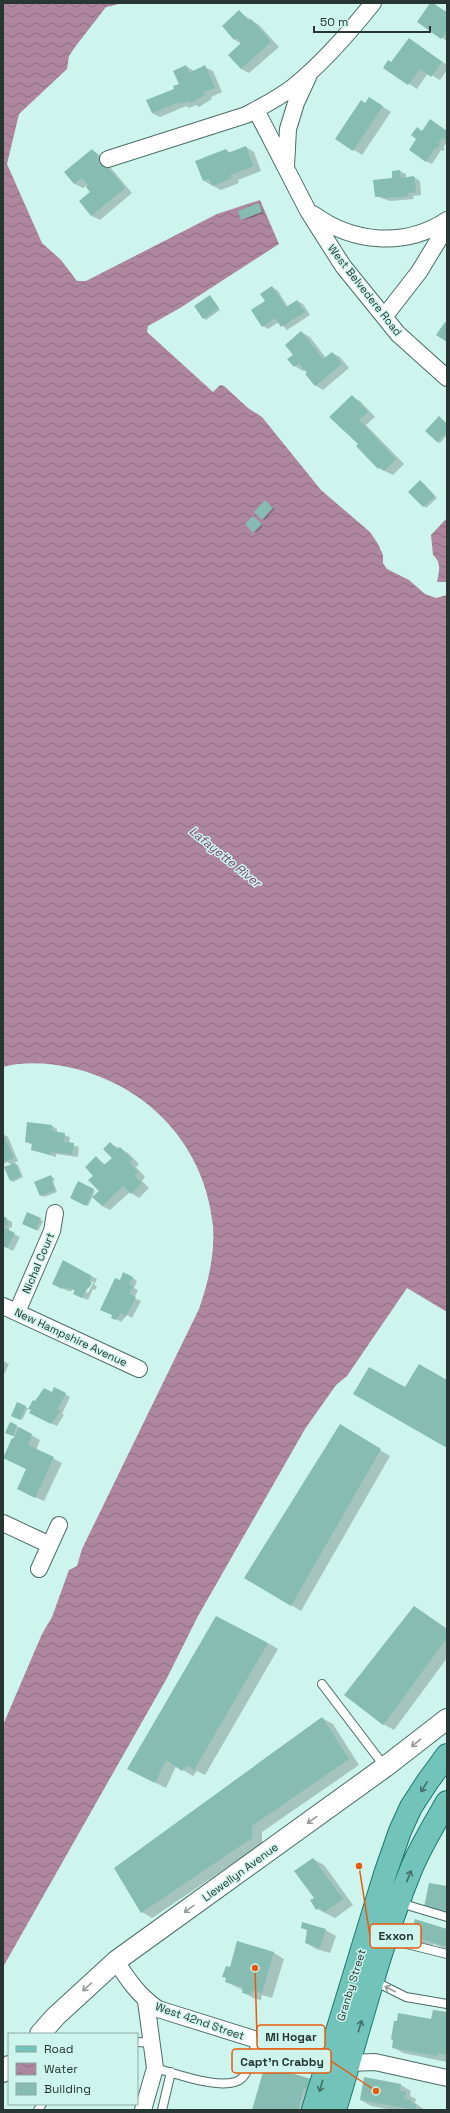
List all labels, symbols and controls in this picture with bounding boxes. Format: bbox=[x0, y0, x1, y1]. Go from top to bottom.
scale bar bbox=[314, 8, 430, 34]
text: 50 m bbox=[320, 14, 348, 30]
street label: West Belvedere Road bbox=[325, 242, 405, 338]
water label: Lafayette River bbox=[186, 823, 265, 892]
street label: Nichal Court bbox=[19, 1230, 57, 1296]
street label: New Hampshire Avenue bbox=[12, 1305, 130, 1369]
one-way arrow bbox=[411, 1738, 422, 1747]
one-way arrow bbox=[420, 1781, 428, 1792]
one-way arrow bbox=[307, 1816, 318, 1824]
street label: Llewellyn Avenue bbox=[199, 1840, 281, 1904]
one-way arrow bbox=[405, 1870, 413, 1882]
one-way arrow bbox=[183, 1905, 194, 1913]
callout: Exxon bbox=[370, 1924, 421, 1948]
text: Exxon bbox=[378, 1928, 414, 1944]
street label: Granby Street bbox=[333, 1947, 369, 2023]
one-way arrow bbox=[82, 1983, 92, 1992]
one-way arrow bbox=[384, 1985, 396, 1992]
street label: West 42nd Street bbox=[154, 1999, 246, 2043]
one-way arrow bbox=[357, 2020, 364, 2033]
callout: Mi Hogar bbox=[257, 2025, 325, 2049]
text: Mi Hogar bbox=[265, 2029, 317, 2045]
legend bbox=[8, 2033, 138, 2105]
text: Road bbox=[44, 2041, 73, 2057]
callout: Capt'n Crabby bbox=[232, 2049, 331, 2073]
text: Capt'n Crabby bbox=[240, 2054, 324, 2070]
text: Water bbox=[44, 2061, 78, 2077]
one-way arrow bbox=[317, 2079, 324, 2092]
text: Building bbox=[44, 2081, 91, 2097]

